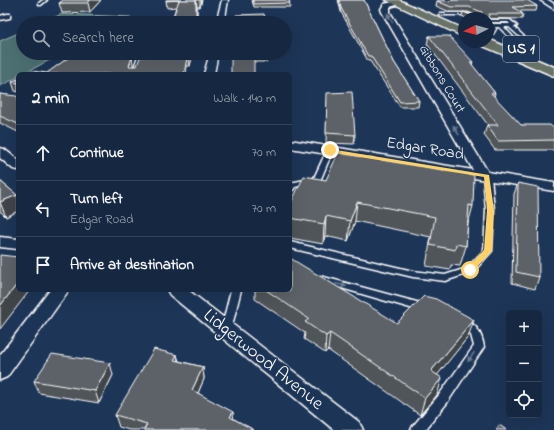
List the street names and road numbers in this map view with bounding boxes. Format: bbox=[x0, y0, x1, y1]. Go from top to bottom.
road number: US 1 bbox=[503, 36, 539, 62]
street label: Gibbons Court bbox=[414, 41, 470, 117]
street label: Edgar Road bbox=[384, 131, 466, 167]
street label: Lidgerwood Avenue bbox=[196, 303, 330, 419]

